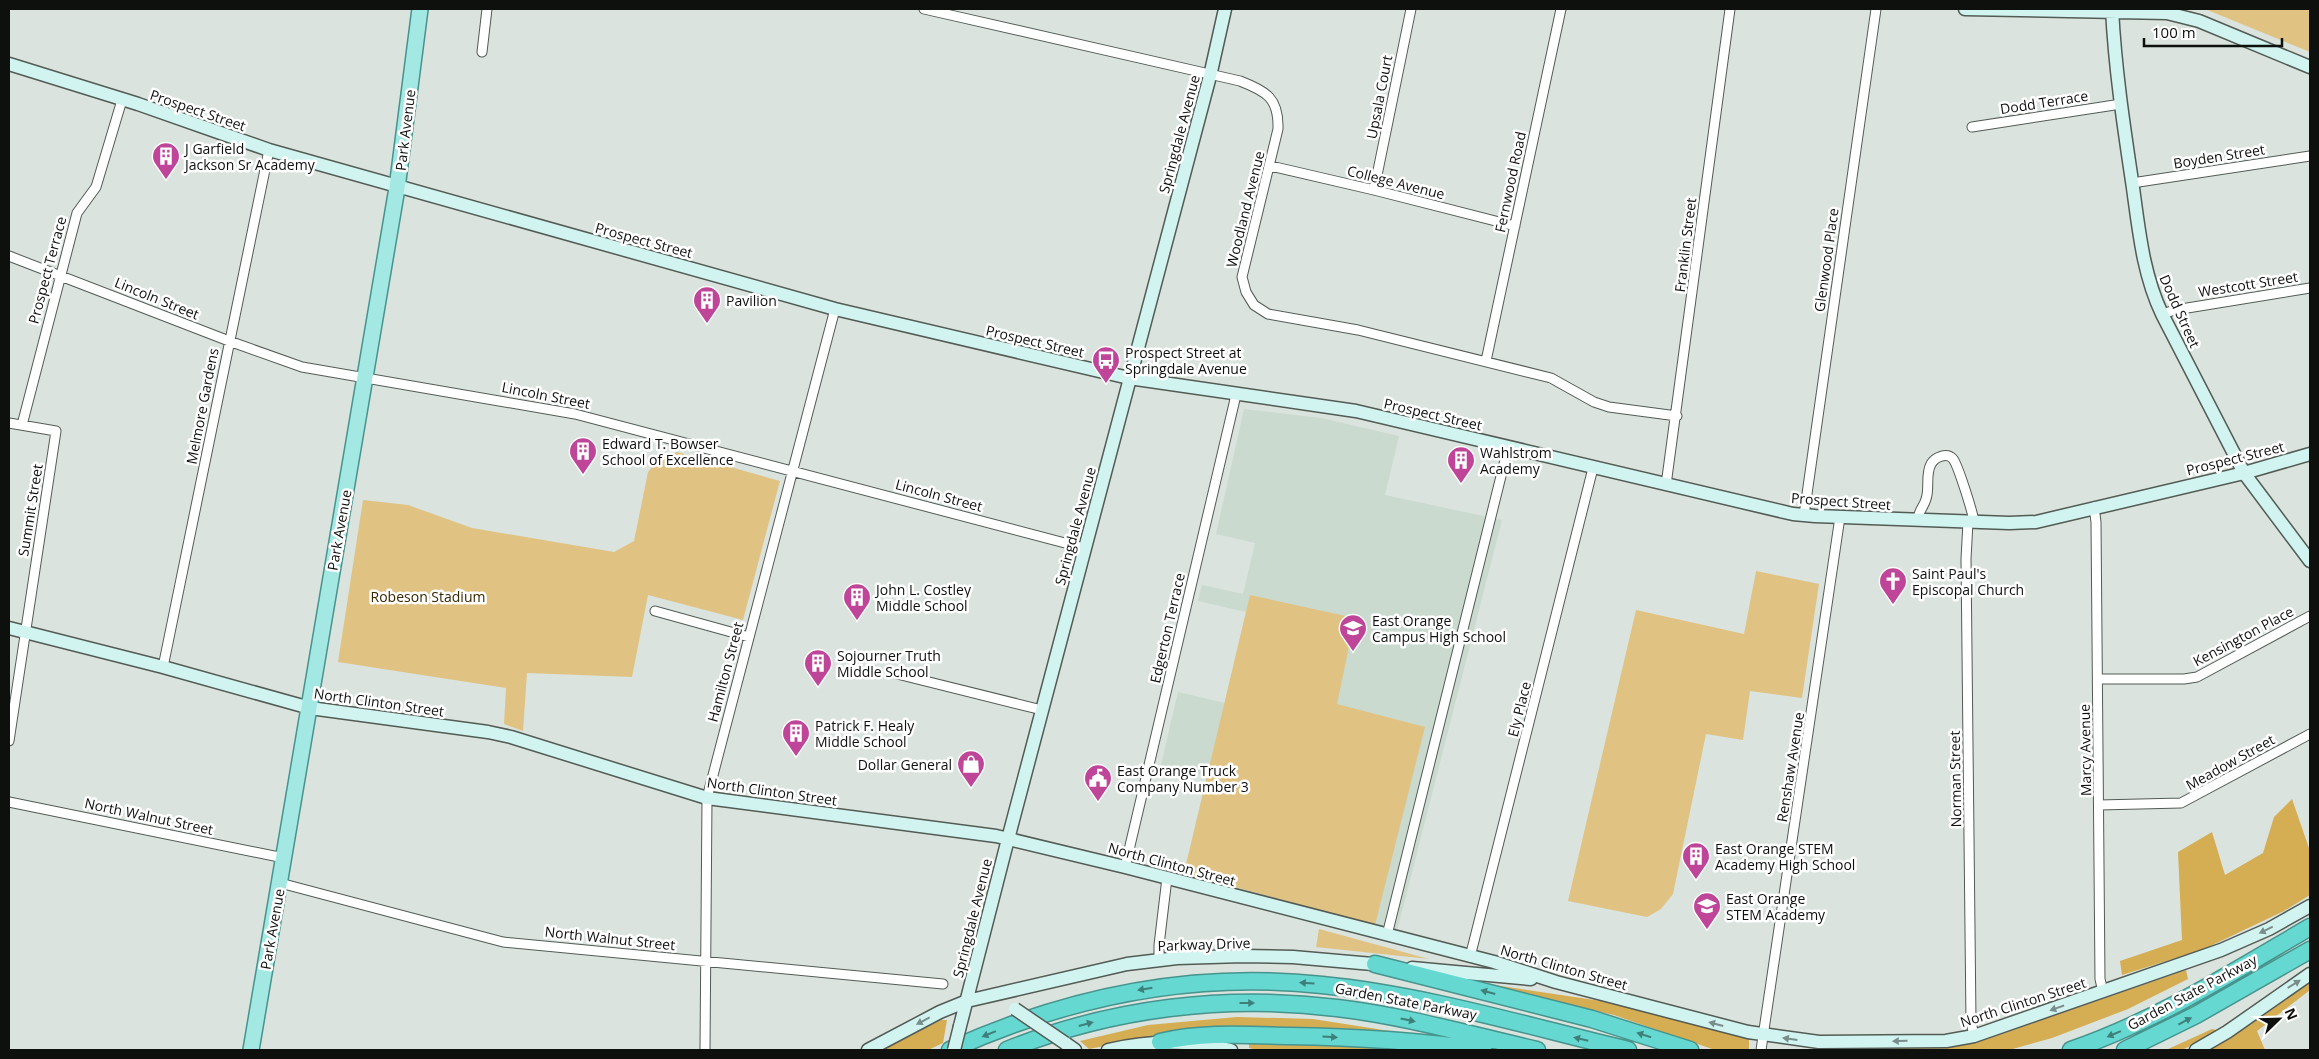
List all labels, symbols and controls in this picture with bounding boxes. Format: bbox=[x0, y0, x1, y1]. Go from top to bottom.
scale bar bbox=[2144, 15, 2282, 47]
text: 100 m bbox=[2152, 22, 2196, 42]
street label: Upsala Court bbox=[1362, 54, 1396, 140]
street label: Springdale Avenue bbox=[1154, 73, 1204, 195]
street label: Prospect Street bbox=[148, 85, 248, 135]
street label: Dodd Terrace bbox=[1999, 86, 2089, 118]
street label: Park Avenue bbox=[391, 88, 419, 172]
street label: Fernwood Road bbox=[1490, 130, 1530, 234]
place label: J Garfield Jackson Sr Academy bbox=[183, 139, 316, 174]
street label: Boyden Street bbox=[2172, 139, 2266, 173]
building icon: J Garfield Jackson Sr Academy bbox=[151, 141, 181, 180]
street label: Woodland Avenue bbox=[1221, 149, 1269, 269]
street label: College Avenue bbox=[1345, 161, 1447, 203]
street label: Franklin Street bbox=[1670, 197, 1700, 293]
street label: Glenwood Place bbox=[1809, 207, 1843, 313]
street label: Prospect Terrace bbox=[24, 214, 70, 326]
street label: Prospect Street bbox=[593, 218, 695, 262]
street label: Westcott Street bbox=[2197, 267, 2299, 301]
street label: Dodd Street bbox=[2155, 271, 2205, 351]
street label: Lincoln Street bbox=[112, 272, 202, 324]
building icon: Pavilion bbox=[692, 285, 722, 324]
place label: Pavilion bbox=[726, 291, 777, 310]
street label: Prospect Street bbox=[984, 320, 1086, 362]
place label: Prospect Street at Springdale Avenue bbox=[1125, 343, 1247, 378]
bus stop icon: Prospect Street at Springdale Avenue bbox=[1091, 345, 1121, 384]
street label: Melmore Gardens bbox=[181, 346, 223, 466]
street label: Lincoln Street bbox=[500, 377, 592, 413]
street label: Prospect Street bbox=[1382, 393, 1484, 435]
place label: Edward T. Bowser School of Excellence bbox=[602, 434, 734, 469]
building icon: Edward T. Bowser School of Excellence bbox=[568, 436, 598, 475]
street label: Prospect Street bbox=[2184, 437, 2286, 479]
place label: Wahlstrom Academy bbox=[1480, 443, 1552, 478]
building icon: Wahlstrom Academy bbox=[1446, 445, 1476, 484]
street label: Summit Street bbox=[13, 462, 47, 558]
street label: Springdale Avenue bbox=[1050, 465, 1100, 587]
street label: Lincoln Street bbox=[893, 474, 985, 516]
street label: Park Avenue bbox=[323, 488, 355, 572]
street label: Prospect Street bbox=[1790, 488, 1892, 514]
place label: Saint Paul's Episcopal Church bbox=[1912, 564, 2024, 599]
church icon: Saint Paul's Episcopal Church bbox=[1878, 566, 1908, 605]
street label: Edgerton Terrace bbox=[1145, 571, 1189, 685]
place label: John L. Costley Middle School bbox=[874, 580, 972, 615]
building icon: John L. Costley Middle School bbox=[842, 582, 872, 621]
park label: Robeson Stadium bbox=[371, 587, 485, 606]
street label: Kensington Place bbox=[2189, 601, 2297, 671]
place label: East Orange Campus High School bbox=[1372, 611, 1506, 646]
school or university icon: East Orange Campus High School bbox=[1338, 613, 1368, 652]
street label: Hamilton Street bbox=[703, 620, 747, 724]
place label: Sojourner Truth Middle School bbox=[837, 646, 941, 681]
building icon: Sojourner Truth Middle School bbox=[803, 648, 833, 687]
street label: Ely Place bbox=[1503, 679, 1535, 739]
street label: North Clinton Street bbox=[313, 683, 445, 721]
street label: Marcy Avenue bbox=[2075, 704, 2095, 796]
street label: Renshaw Avenue bbox=[1772, 710, 1808, 823]
place label: Patrick F. Healy Middle School bbox=[815, 716, 915, 751]
building icon: Patrick F. Healy Middle School bbox=[781, 718, 811, 757]
street label: Norman Street bbox=[1945, 730, 1965, 828]
street label: Meadow Street bbox=[2182, 730, 2278, 794]
shop icon: Dollar General bbox=[956, 749, 986, 788]
place label: Dollar General bbox=[858, 755, 952, 774]
place label: East Orange Truck Company Number 3 bbox=[1117, 761, 1249, 796]
public building icon: East Orange Truck Company Number 3 bbox=[1083, 763, 1113, 802]
street label: North Clinton Street bbox=[706, 772, 838, 810]
street label: North Walnut Street bbox=[83, 793, 215, 839]
street label: North Clinton Street bbox=[1106, 838, 1238, 890]
place label: East Orange STEM Academy High School bbox=[1715, 839, 1855, 874]
building icon: East Orange STEM Academy High School bbox=[1681, 841, 1711, 880]
street label: Springdale Avenue bbox=[948, 856, 996, 979]
street label: Park Avenue bbox=[256, 887, 288, 971]
place label: East Orange STEM Academy bbox=[1726, 889, 1826, 924]
school or university icon: East Orange STEM Academy bbox=[1692, 891, 1722, 930]
street label: North Walnut Street bbox=[544, 922, 676, 954]
one-way arrow bbox=[2259, 926, 2273, 934]
street label: Parkway Drive bbox=[1157, 933, 1251, 955]
street label: North Clinton Street bbox=[1498, 940, 1630, 994]
street label: Garden State Parkway bbox=[2124, 949, 2261, 1034]
street label: North Clinton Street bbox=[1958, 973, 2088, 1031]
street label: Garden State Parkway bbox=[1333, 978, 1480, 1024]
one-way arrow bbox=[1298, 979, 1314, 987]
one-way arrow bbox=[2288, 979, 2301, 988]
one-way arrow bbox=[1136, 986, 1152, 994]
one-way arrow bbox=[1480, 987, 1495, 995]
north arrow bbox=[2254, 994, 2304, 1044]
one-way arrow bbox=[1239, 999, 1255, 1007]
one-way arrow bbox=[2049, 1004, 2064, 1012]
text: N bbox=[2280, 1005, 2302, 1023]
one-way arrow bbox=[1400, 1016, 1416, 1024]
one-way arrow bbox=[915, 1017, 930, 1025]
one-way arrow bbox=[2178, 1017, 2192, 1025]
one-way arrow bbox=[1079, 1020, 1094, 1028]
one-way arrow bbox=[1708, 1020, 1723, 1028]
one-way arrow bbox=[981, 1030, 996, 1038]
one-way arrow bbox=[2107, 1030, 2121, 1038]
one-way arrow bbox=[1636, 1031, 1651, 1039]
one-way arrow bbox=[1323, 1034, 1339, 1042]
one-way arrow bbox=[1573, 1035, 1588, 1043]
one-way arrow bbox=[1782, 1035, 1798, 1043]
one-way arrow bbox=[1891, 1037, 1907, 1045]

